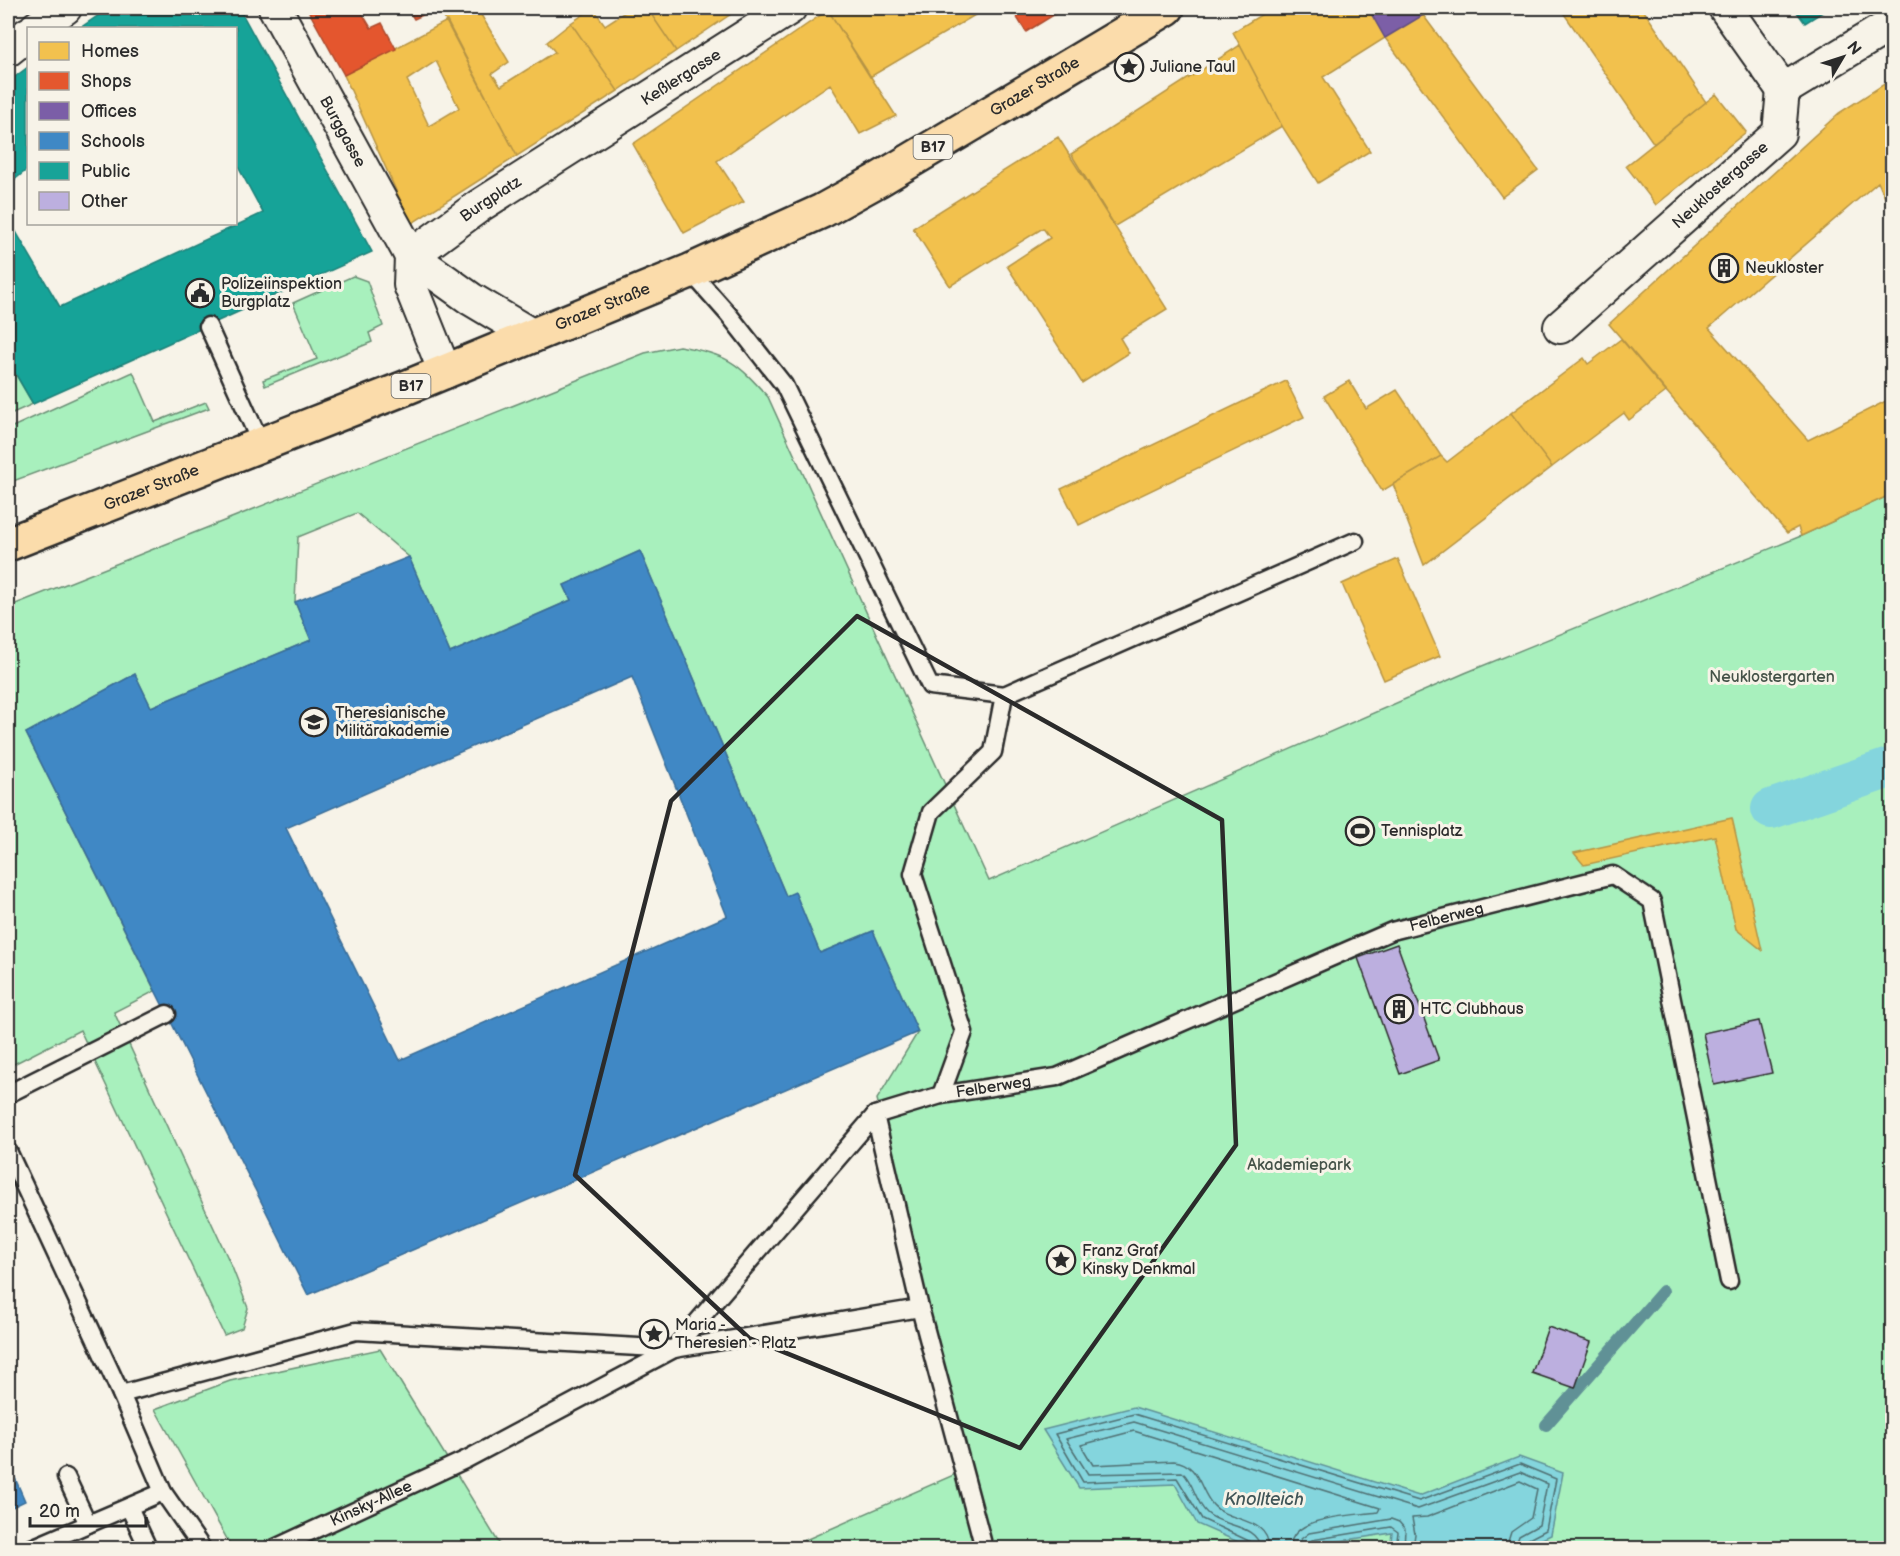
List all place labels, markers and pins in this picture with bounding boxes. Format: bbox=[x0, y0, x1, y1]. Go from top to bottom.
place icon: Juliane Taul bbox=[1113, 51, 1145, 83]
place label: Juliane Taul bbox=[1150, 58, 1235, 77]
building icon: Neukloster bbox=[1708, 252, 1740, 284]
place label: Neukloster bbox=[1745, 259, 1824, 278]
place label: Polizeiinspektion Burgplatz bbox=[221, 275, 342, 312]
public building icon: Polizeiinspektion Burgplatz bbox=[184, 277, 216, 309]
place label: Theresianische Militärakademie bbox=[335, 704, 450, 741]
school or university icon: Theresianische Militärakademie bbox=[298, 706, 330, 738]
sports icon: Tennisplatz bbox=[1344, 815, 1376, 847]
place label: Tennisplatz bbox=[1381, 822, 1463, 841]
building icon: HTC Clubhaus bbox=[1383, 993, 1415, 1025]
place label: HTC Clubhaus bbox=[1420, 1000, 1524, 1019]
place label: Franz Graf Kinsky Denkmal bbox=[1082, 1242, 1195, 1279]
place icon: Franz Graf Kinsky Denkmal bbox=[1045, 1244, 1077, 1276]
place label: Maria - Theresien - Platz bbox=[675, 1316, 796, 1353]
place icon: Maria - Theresien - Platz bbox=[638, 1318, 670, 1350]

